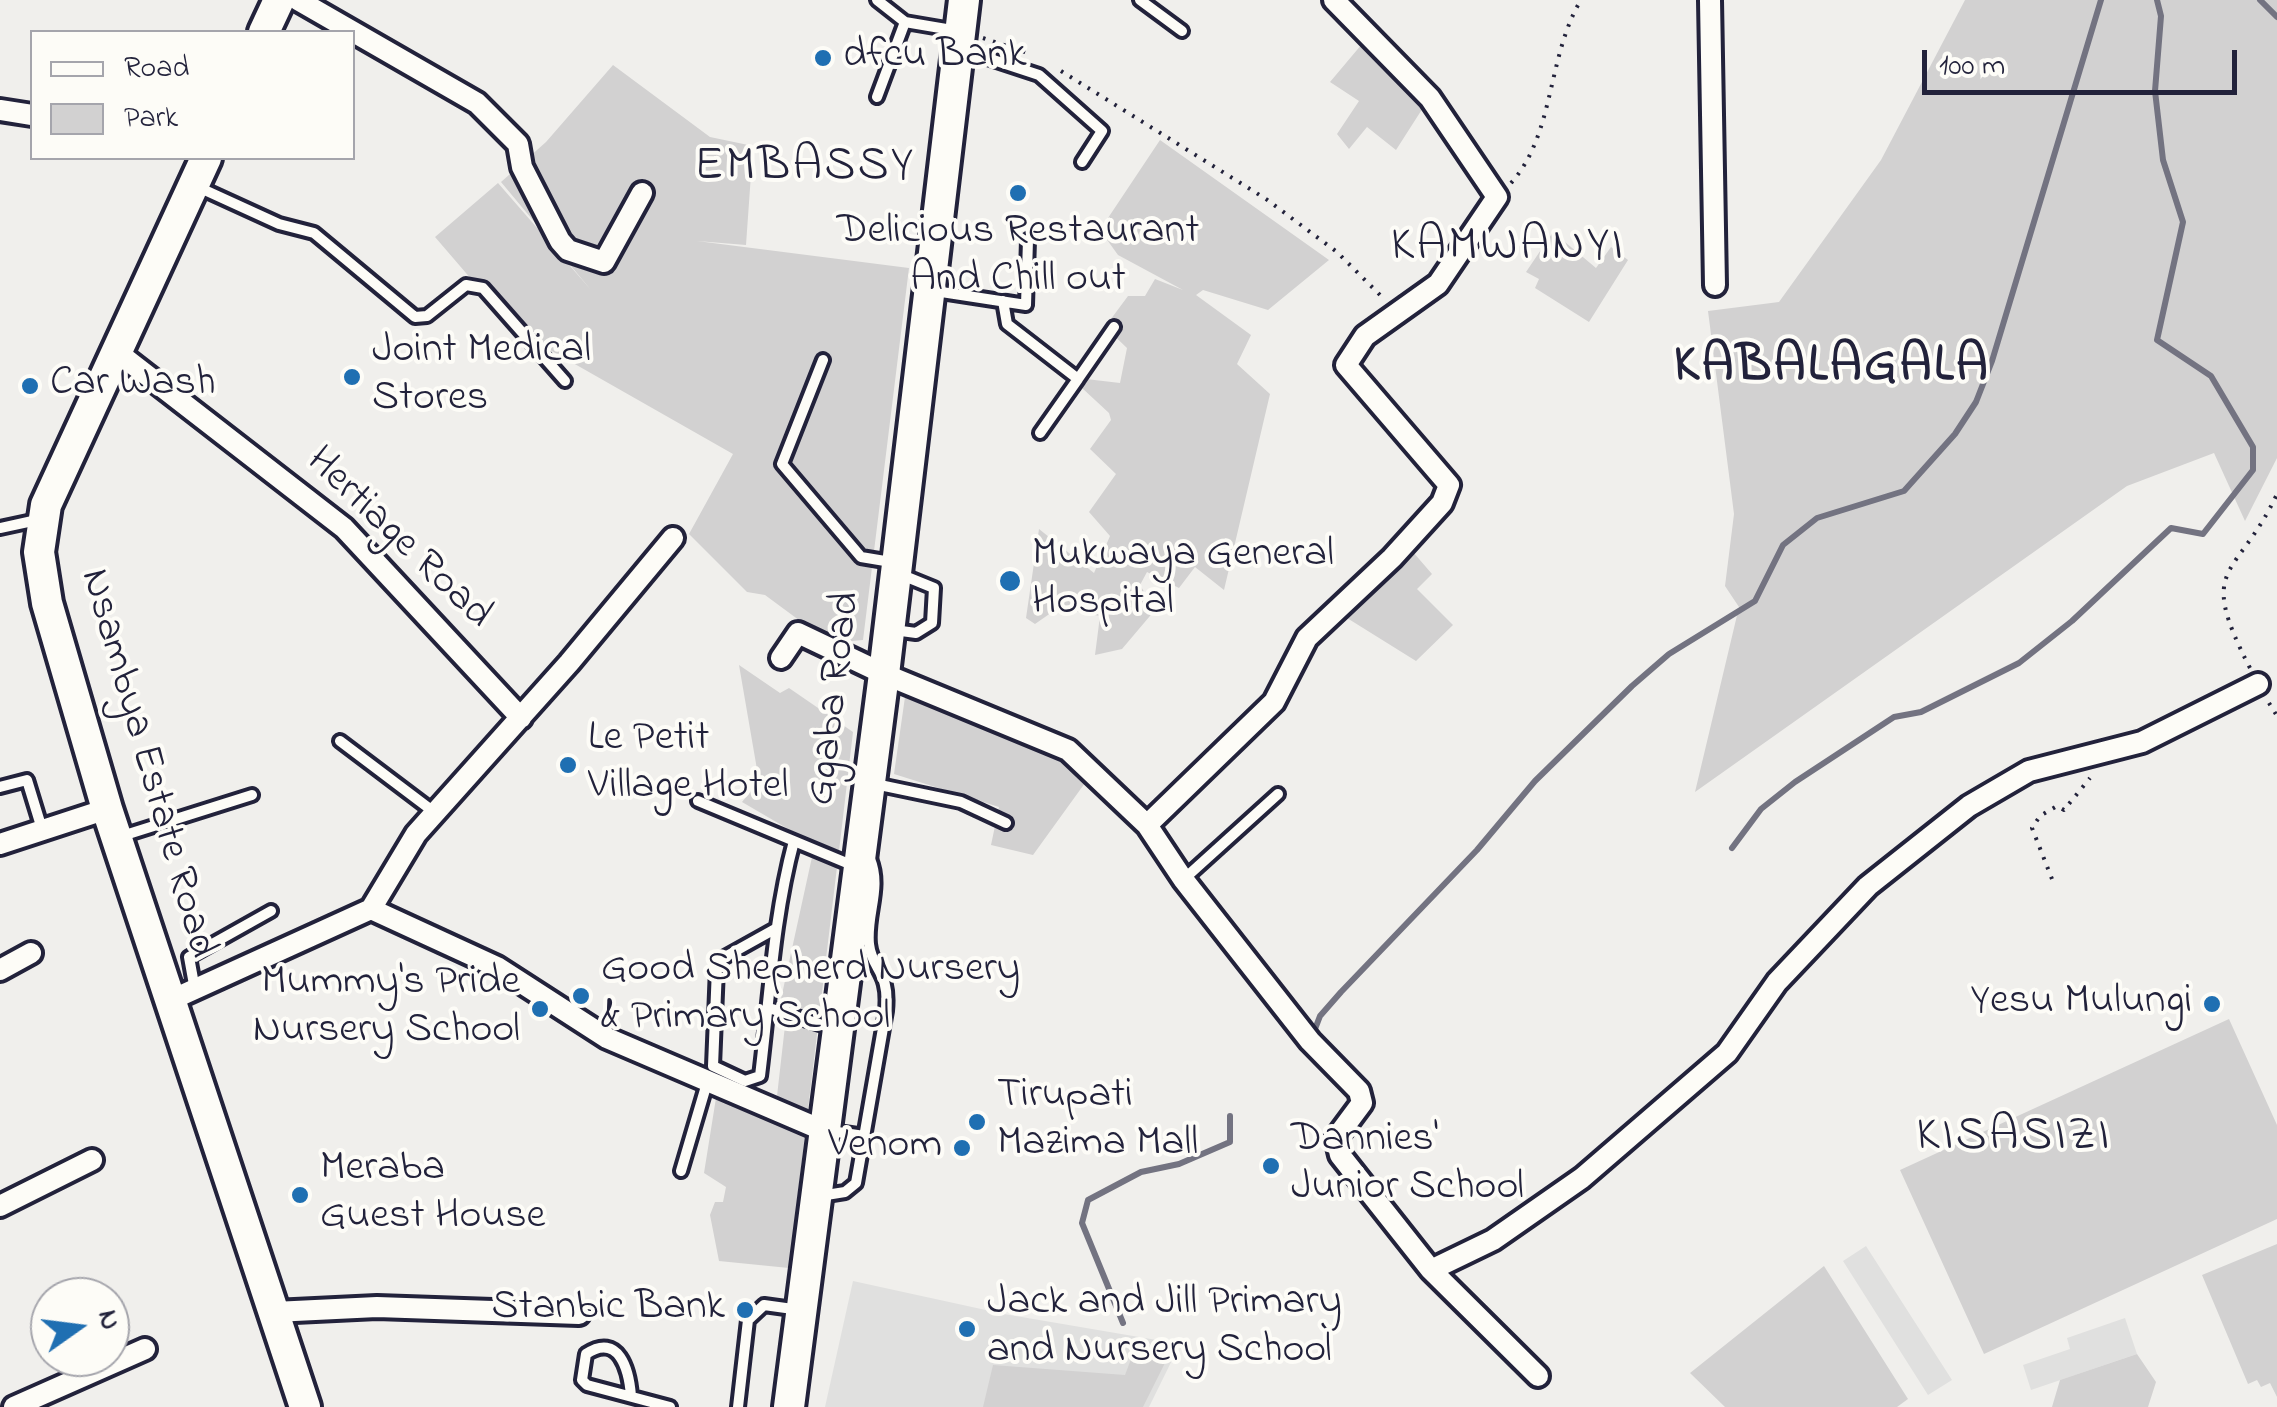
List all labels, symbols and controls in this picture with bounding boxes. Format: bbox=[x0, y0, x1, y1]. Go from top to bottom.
legend bbox=[30, 30, 355, 160]
scale bar bbox=[1927, 30, 2242, 92]
place label: dfcu Bank bbox=[843, 33, 1027, 83]
text: 100 m bbox=[1939, 45, 2005, 89]
text: Road bbox=[124, 47, 189, 91]
marker: dfcu Bank bbox=[812, 47, 834, 69]
text: Park bbox=[124, 97, 178, 141]
district label: EMBASSY bbox=[694, 141, 916, 199]
marker: Delicious Restaurant And Chill out bbox=[1007, 182, 1029, 204]
place label: Delicious Restaurant And Chill out bbox=[837, 209, 1199, 308]
district label: KAMWANYI bbox=[1391, 221, 1625, 279]
place label: Joint Medical Stores bbox=[372, 328, 591, 426]
district label: KABALAGALA bbox=[1674, 339, 1990, 401]
place label: Car Wash bbox=[50, 361, 216, 411]
marker: Joint Medical Stores bbox=[341, 366, 363, 388]
marker: Car Wash bbox=[19, 375, 41, 397]
street label: Hertiage Road bbox=[293, 438, 501, 642]
place label: Mukwaya General Hospital bbox=[1032, 532, 1334, 630]
street label: Nsambya Estate Road bbox=[65, 564, 225, 964]
marker: Mukwaya General Hospital bbox=[997, 568, 1023, 594]
street label: Ggaba Road bbox=[799, 589, 875, 809]
place label: Le Petit Village Hotel bbox=[588, 716, 789, 814]
marker: Le Petit Village Hotel bbox=[557, 754, 579, 776]
place label: Good Shepherd Nursery & Primary School bbox=[601, 947, 1020, 1046]
place label: Mummy's Pride Nursery School bbox=[253, 960, 520, 1058]
place label: Yesu Mulungi bbox=[1971, 979, 2192, 1029]
marker: Good Shepherd Nursery & Primary School bbox=[570, 985, 592, 1007]
marker: Yesu Mulungi bbox=[2201, 993, 2223, 1015]
marker: Mummy's Pride Nursery School bbox=[529, 998, 551, 1020]
place label: Tirupati Mazima Mall bbox=[997, 1073, 1198, 1172]
marker: Tirupati Mazima Mall bbox=[966, 1111, 988, 1133]
district label: KISASIZI bbox=[1916, 1111, 2112, 1169]
place label: Dannies' Junior School bbox=[1291, 1117, 1524, 1216]
place label: Venom bbox=[828, 1123, 942, 1173]
marker: Venom bbox=[951, 1137, 973, 1159]
place label: Meraba Guest House bbox=[320, 1146, 545, 1244]
marker: Dannies' Junior School bbox=[1260, 1155, 1282, 1177]
marker: Meraba Guest House bbox=[289, 1184, 311, 1206]
north arrow bbox=[30, 1277, 130, 1377]
place label: Jack and Jill Primary and Nursery School bbox=[987, 1280, 1342, 1378]
place label: Stanbic Bank bbox=[492, 1285, 725, 1335]
marker: Stanbic Bank bbox=[734, 1299, 756, 1321]
text: N bbox=[85, 1306, 130, 1334]
marker: Jack and Jill Primary and Nursery School bbox=[956, 1318, 978, 1340]

